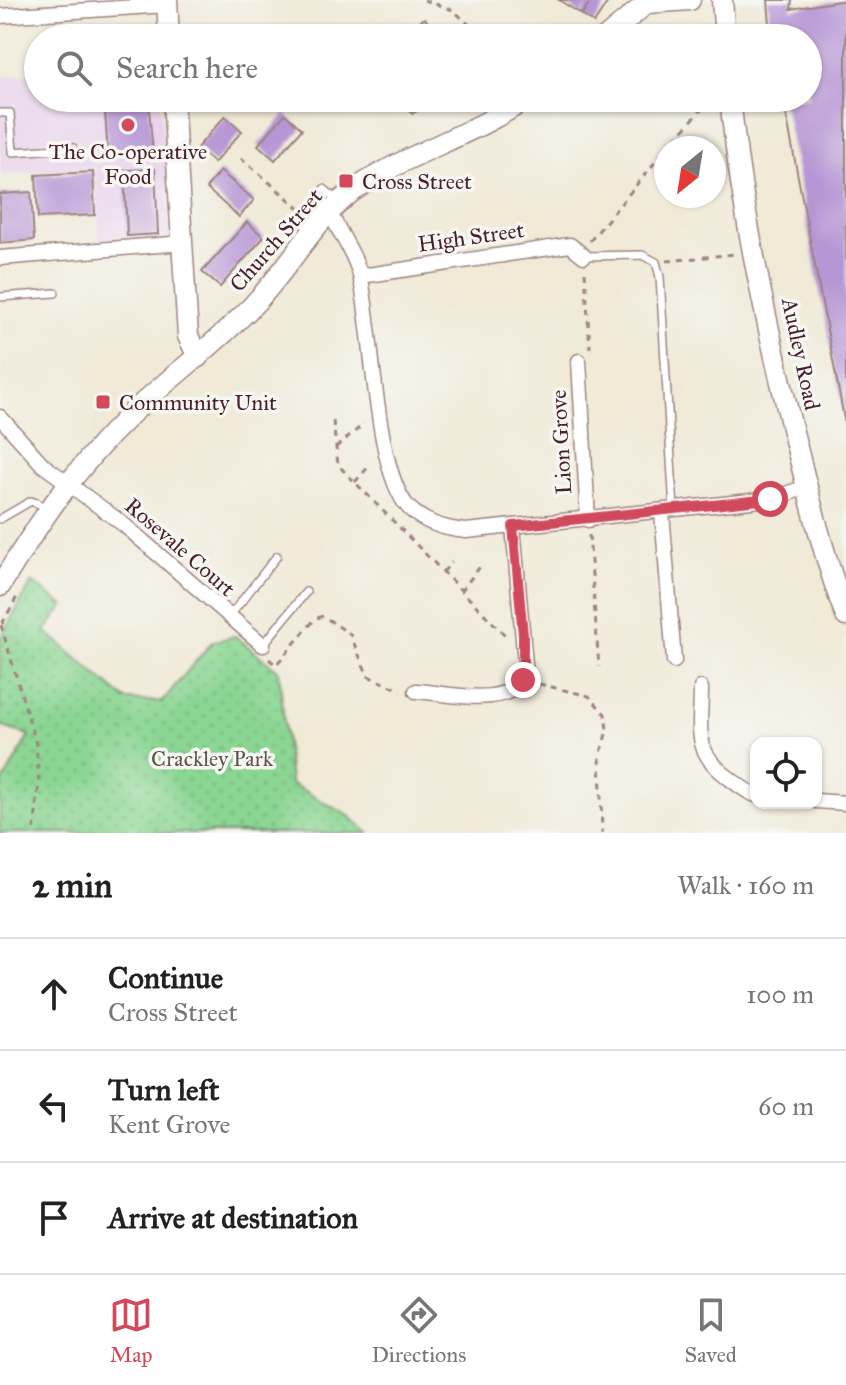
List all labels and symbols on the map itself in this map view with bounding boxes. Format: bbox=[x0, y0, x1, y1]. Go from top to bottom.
marker: The Co-operative Food bbox=[119, 116, 137, 134]
north arrow bbox=[654, 136, 726, 208]
place label: The Co-operative Food bbox=[49, 138, 207, 190]
place label: Cross Street bbox=[362, 168, 472, 195]
marker: Cross Street bbox=[337, 172, 355, 190]
street label: Church Street bbox=[224, 183, 328, 297]
street label: High Street bbox=[416, 216, 526, 258]
street label: Audley Road bbox=[776, 294, 826, 413]
place label: Community Unit bbox=[119, 389, 277, 416]
street label: Lion Grove bbox=[545, 389, 577, 495]
marker: Community Unit bbox=[94, 393, 112, 411]
route start bbox=[752, 481, 788, 517]
street label: Rosevale Court bbox=[119, 492, 241, 602]
route end bbox=[505, 662, 541, 698]
park label: Crackley Park bbox=[151, 745, 274, 772]

